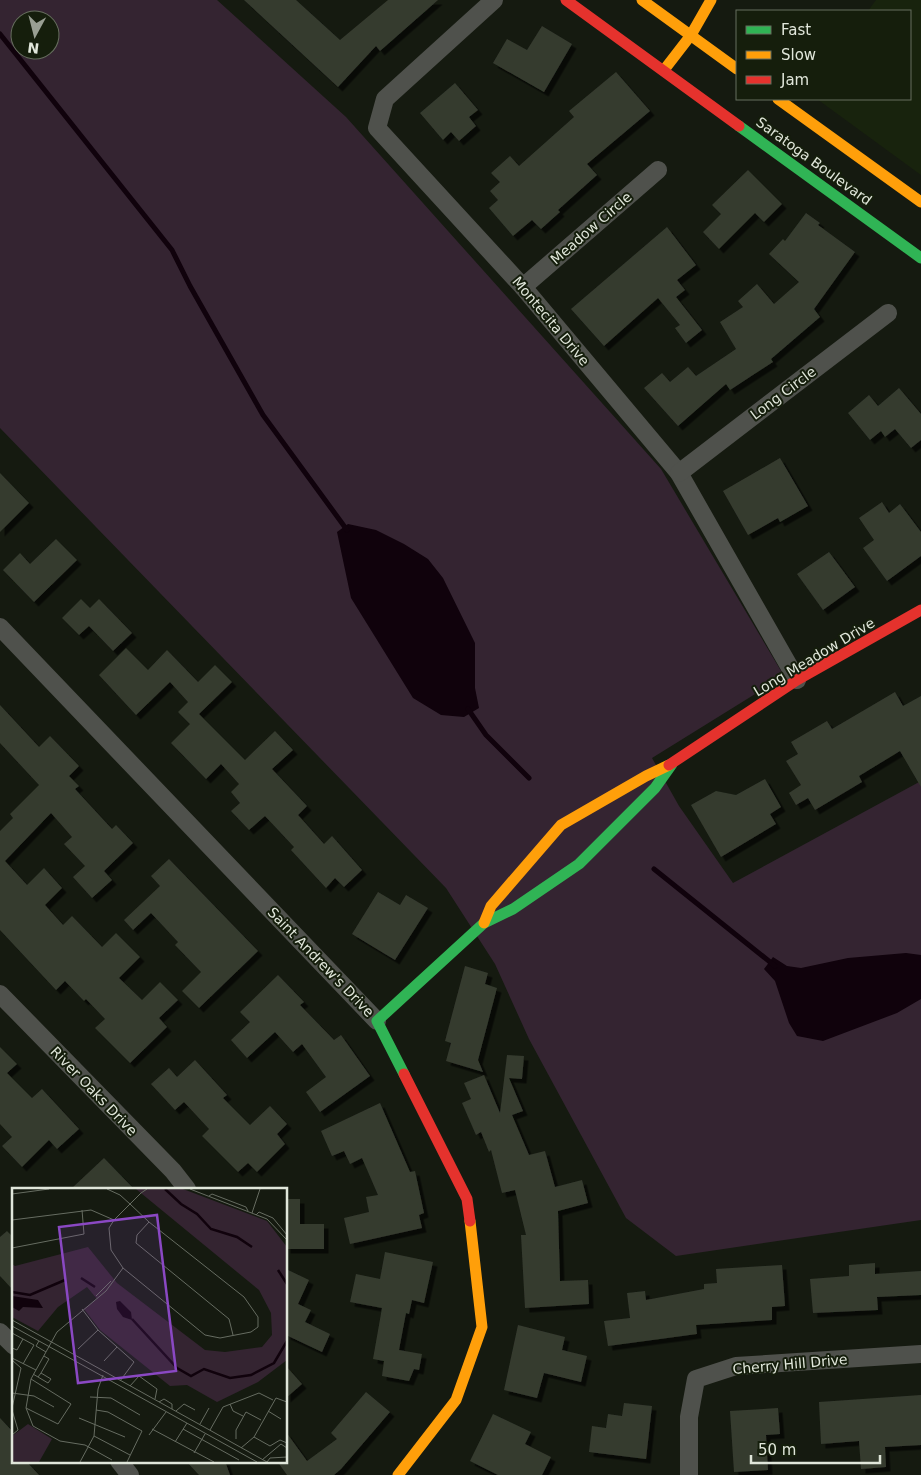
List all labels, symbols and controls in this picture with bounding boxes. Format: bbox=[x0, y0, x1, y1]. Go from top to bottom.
north arrow bbox=[10, 10, 60, 60]
legend bbox=[736, 10, 911, 100]
text: Fast bbox=[781, 21, 811, 39]
text: N bbox=[27, 39, 40, 57]
text: Slow bbox=[781, 46, 816, 64]
text: Jam bbox=[780, 71, 809, 89]
street label: Saratoga Boulevard bbox=[753, 114, 875, 208]
street label: Meadow Circle bbox=[547, 189, 635, 267]
street label: Montecita Drive bbox=[509, 273, 593, 369]
street label: Long Circle bbox=[747, 363, 819, 423]
street label: Long Meadow Drive bbox=[751, 615, 877, 699]
street label: Saint Andrew's Drive bbox=[265, 904, 377, 1020]
street label: River Oaks Drive bbox=[47, 1043, 141, 1139]
inset map bbox=[12, 1188, 288, 1462]
street label: Cherry Hill Drive bbox=[732, 1351, 848, 1377]
scale bar bbox=[751, 1432, 880, 1464]
text: 50 m bbox=[758, 1441, 796, 1459]

